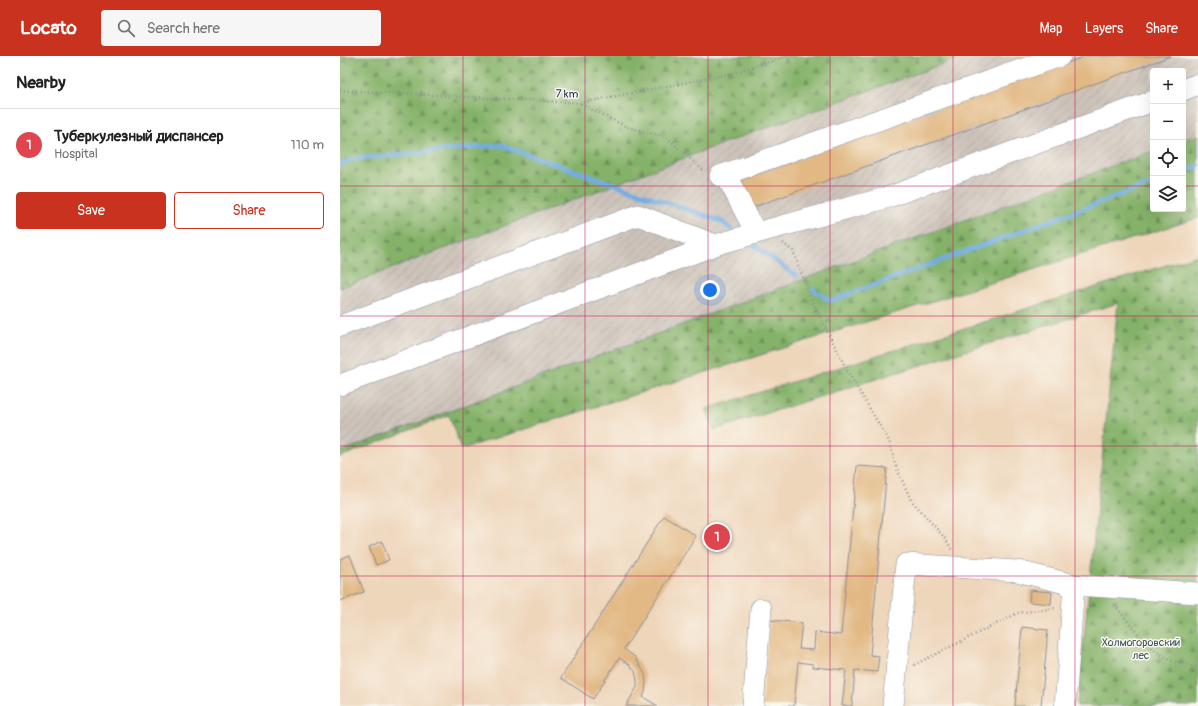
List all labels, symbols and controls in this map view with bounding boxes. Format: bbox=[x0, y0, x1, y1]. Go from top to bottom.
search box bbox=[101, 10, 381, 46]
text: Locato bbox=[20, 16, 77, 40]
icon: search bbox=[115, 17, 137, 39]
text: Search here bbox=[147, 19, 220, 38]
text: Map bbox=[1040, 20, 1063, 37]
text: Layers bbox=[1085, 20, 1123, 37]
text: Share bbox=[1145, 20, 1178, 37]
map controls bbox=[1150, 68, 1186, 212]
button: + bbox=[1150, 68, 1186, 104]
text: Nearby bbox=[16, 72, 65, 93]
street label: 7 km bbox=[555, 87, 579, 101]
button: − bbox=[1150, 104, 1186, 140]
text: Туберкулезный диспансер bbox=[54, 127, 224, 146]
text: 1 bbox=[26, 137, 32, 153]
text: 110 m bbox=[291, 137, 324, 153]
button: locate bbox=[1150, 140, 1186, 176]
text: Hospital bbox=[54, 146, 98, 162]
button: layers bbox=[1150, 176, 1186, 212]
button: Save bbox=[16, 192, 166, 229]
button: Share bbox=[174, 192, 324, 229]
your location bbox=[700, 280, 720, 300]
pin: 1 bbox=[704, 522, 730, 552]
park label: Холмогоровский лес bbox=[1102, 636, 1180, 662]

